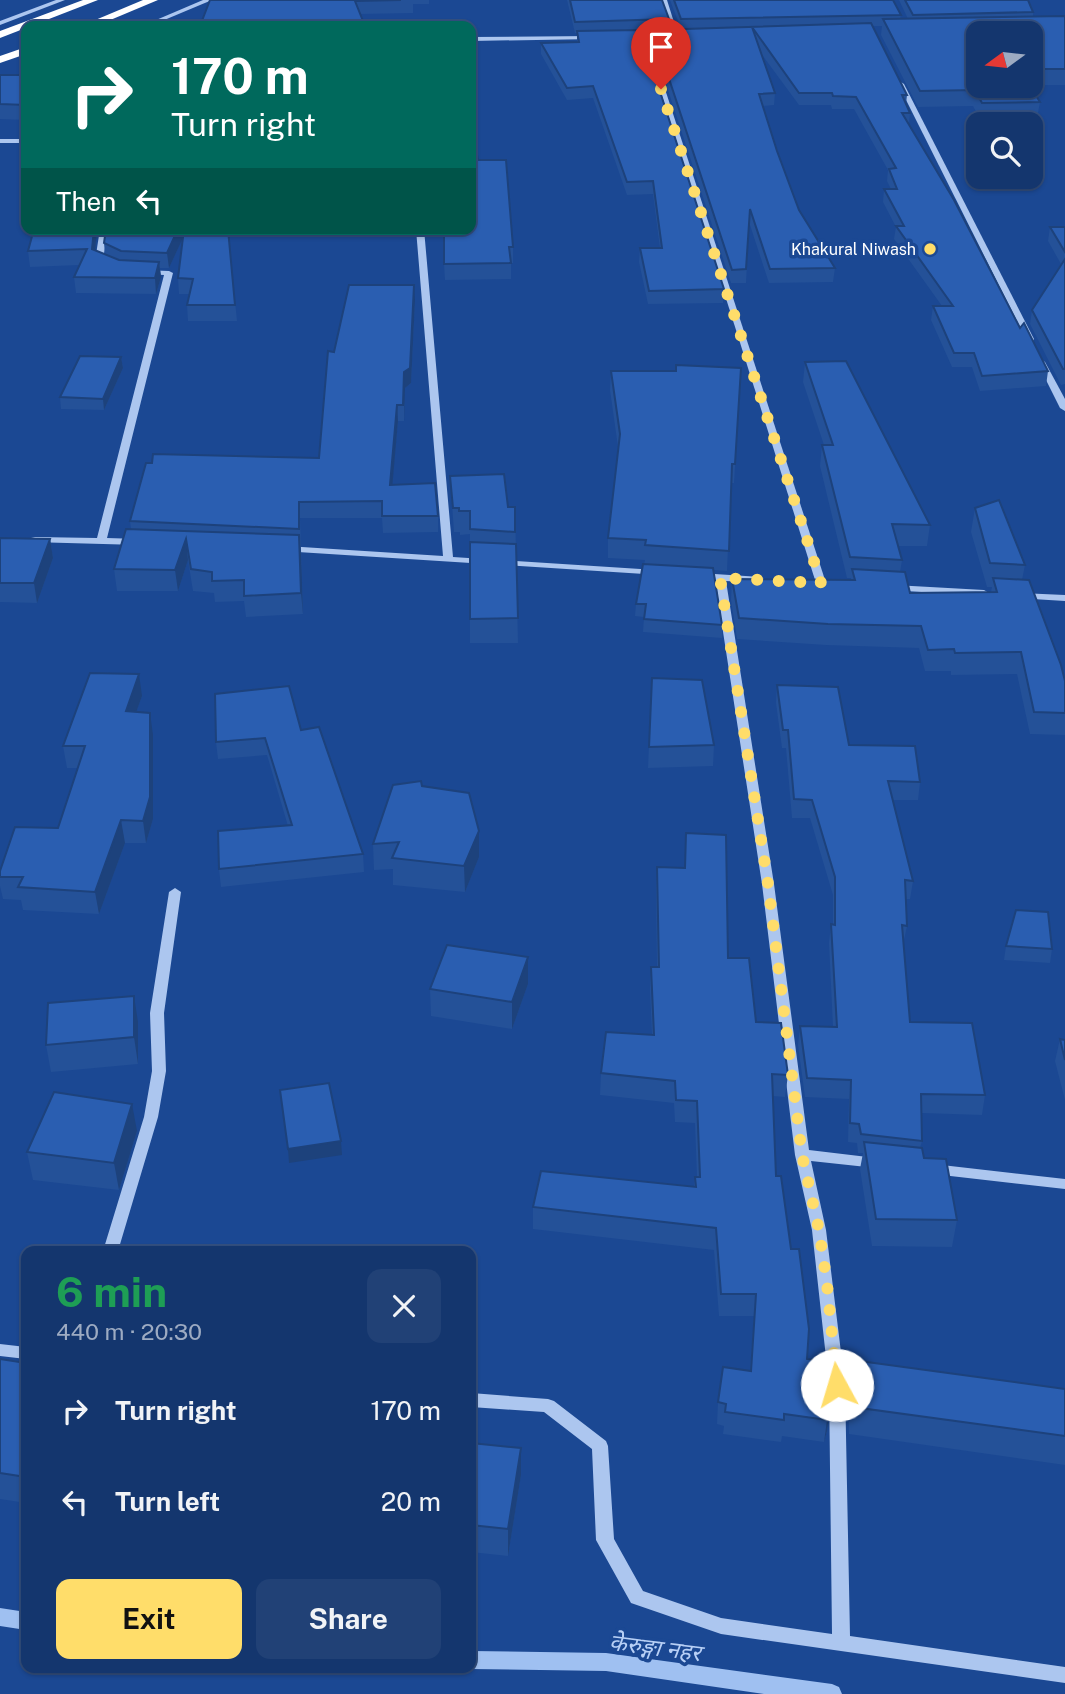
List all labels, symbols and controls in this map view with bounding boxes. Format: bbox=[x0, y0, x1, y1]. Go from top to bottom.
pin bbox=[631, 17, 691, 89]
north arrow bbox=[966, 21, 1043, 98]
map controls bbox=[966, 21, 1043, 189]
icon: arrive bbox=[642, 28, 680, 66]
text: 170 m bbox=[171, 47, 309, 105]
icon: right bbox=[56, 49, 147, 140]
text: Turn right bbox=[171, 106, 316, 143]
button: search bbox=[966, 112, 1043, 189]
icon: left bbox=[130, 182, 168, 220]
text: Then bbox=[56, 186, 116, 217]
place label: Khakural Niwash bbox=[791, 240, 916, 259]
marker: Khakural Niwash bbox=[922, 241, 938, 257]
text: 6 min bbox=[56, 1267, 167, 1316]
button: close bbox=[367, 1269, 441, 1343]
text: 440 m · 20:30 bbox=[56, 1318, 202, 1345]
position arrow bbox=[800, 1348, 874, 1422]
icon: right bbox=[56, 1392, 94, 1430]
text: Turn right bbox=[115, 1395, 237, 1426]
text: 170 m bbox=[371, 1395, 441, 1426]
icon: left bbox=[56, 1483, 94, 1521]
text: Turn left bbox=[115, 1486, 220, 1517]
text: 20 m bbox=[381, 1486, 441, 1517]
button: Exit bbox=[56, 1579, 242, 1659]
button: Share bbox=[256, 1579, 441, 1659]
water label: केेरुङ्गा नहर bbox=[608, 1628, 707, 1667]

